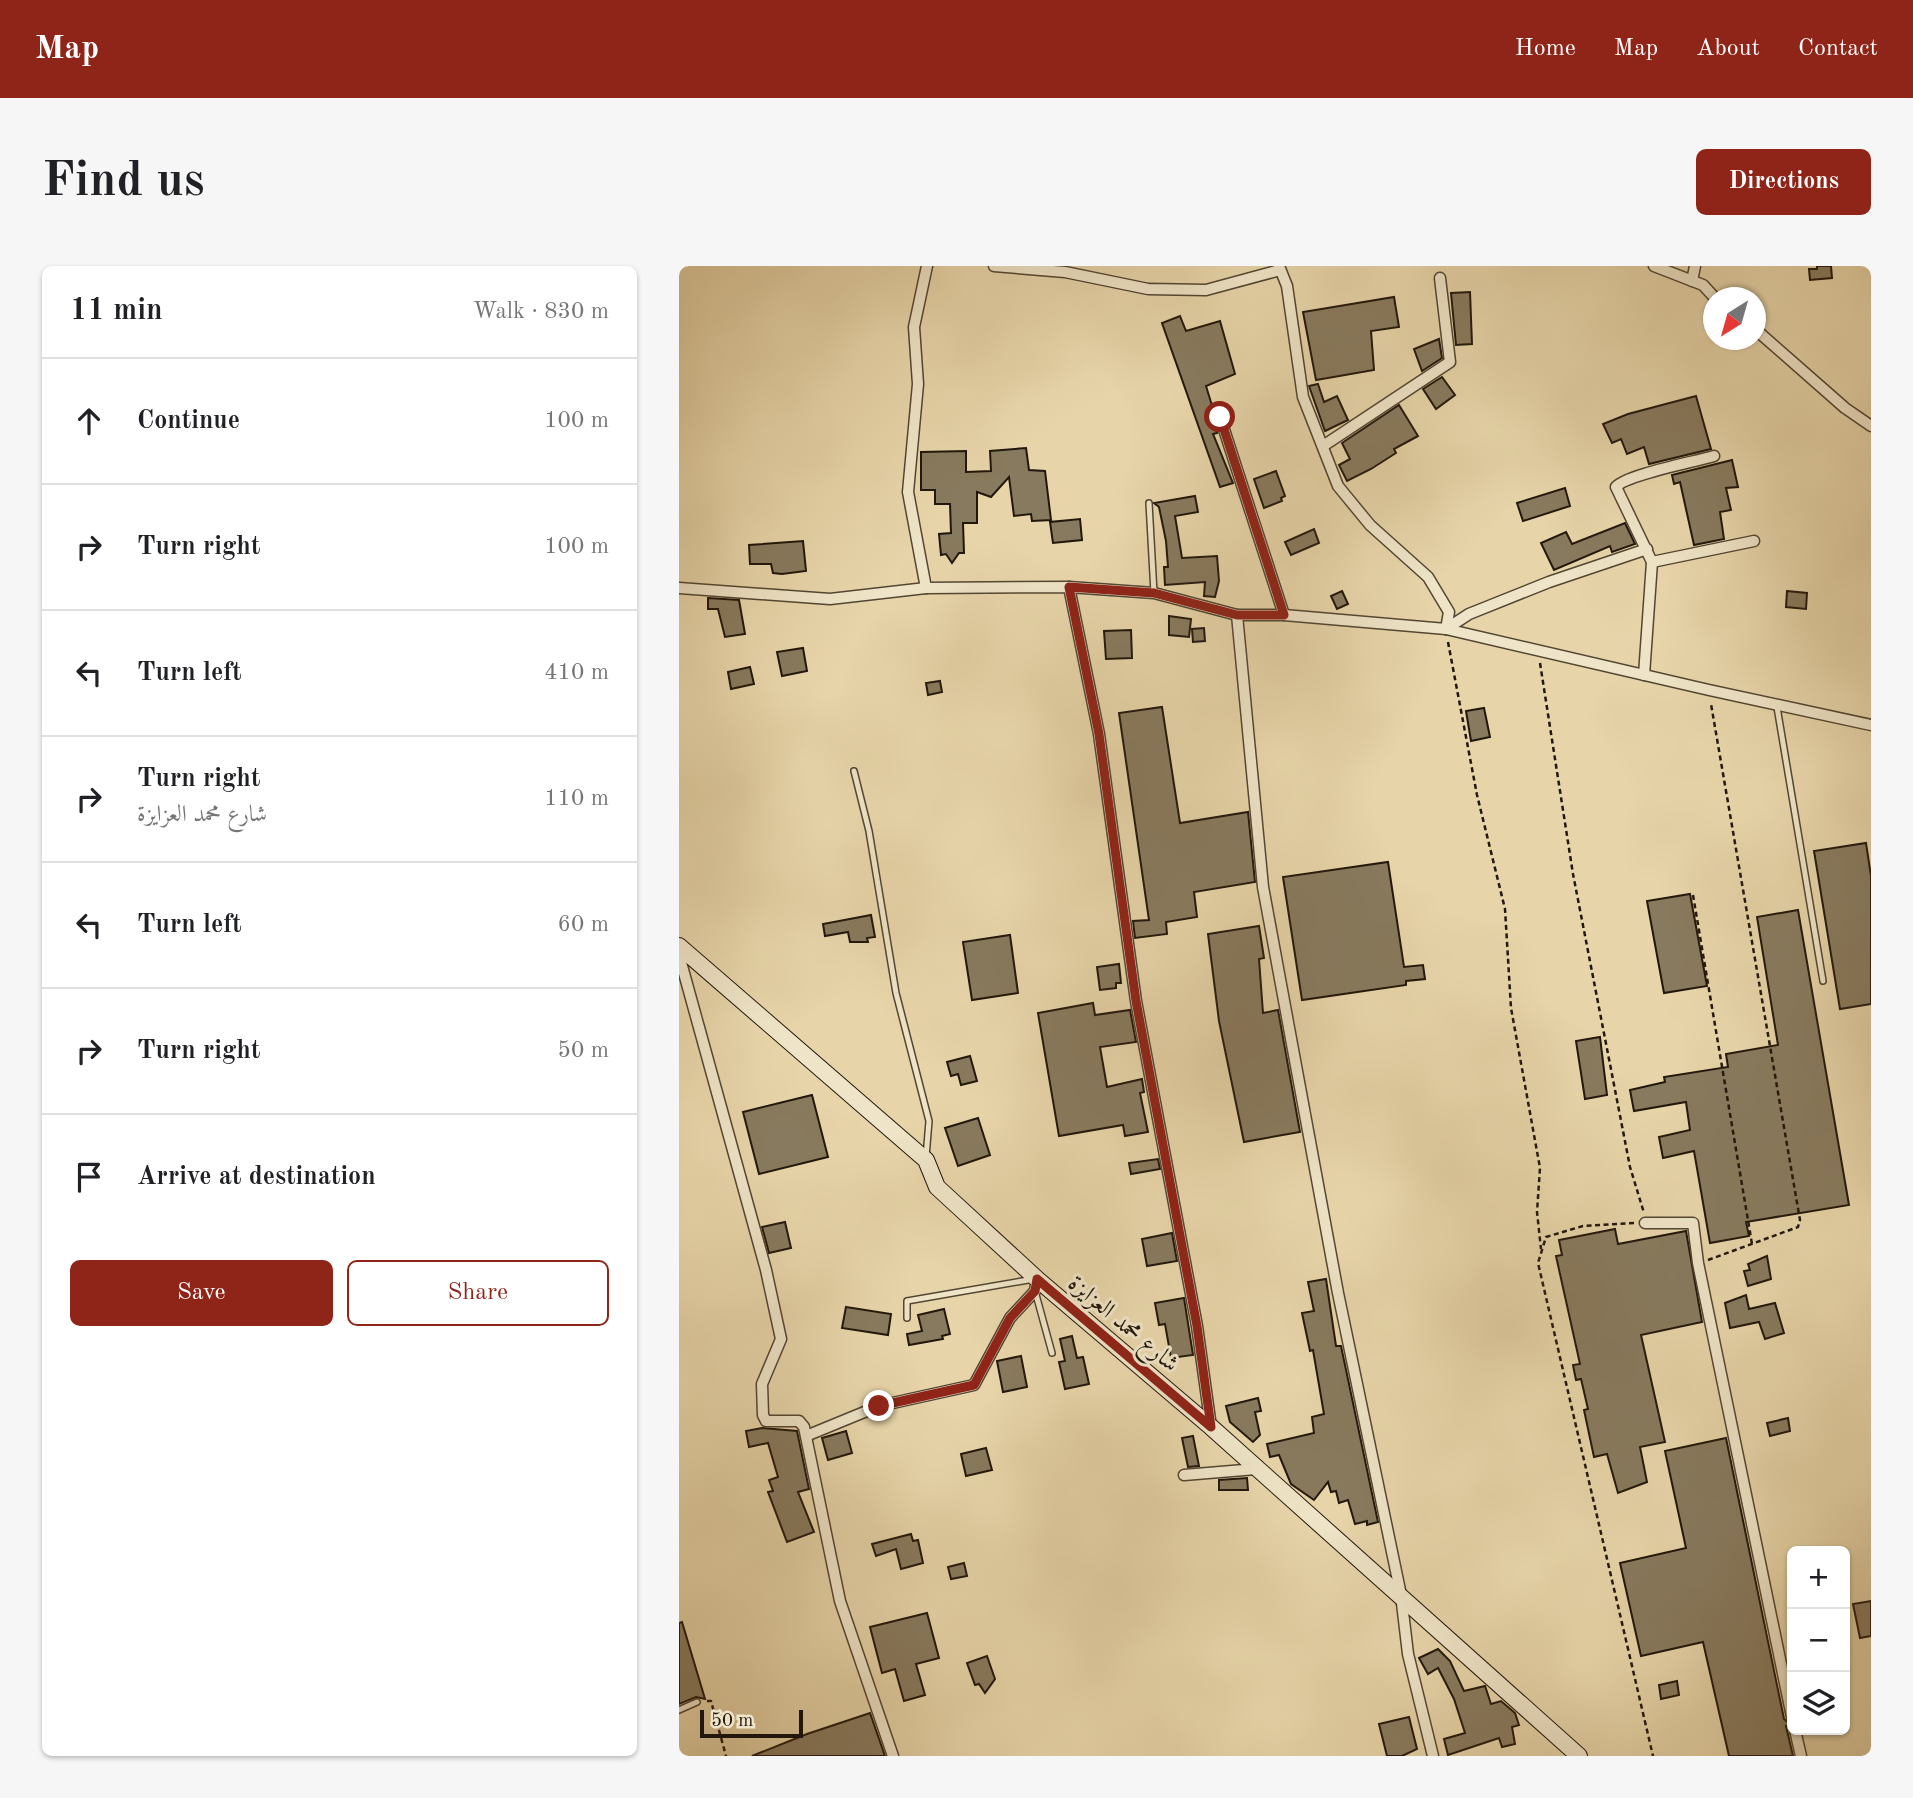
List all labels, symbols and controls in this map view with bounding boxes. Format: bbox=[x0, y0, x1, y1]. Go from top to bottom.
text: Map bbox=[35, 33, 99, 66]
text: Home bbox=[1515, 37, 1576, 61]
text: Map bbox=[1614, 37, 1658, 61]
text: About bbox=[1696, 37, 1760, 61]
text: Contact bbox=[1798, 37, 1878, 61]
button: Directions bbox=[1696, 149, 1871, 215]
text: Find us bbox=[42, 158, 205, 207]
north arrow bbox=[1703, 287, 1766, 350]
text: 11 min bbox=[70, 296, 163, 326]
text: Walk · 830 m bbox=[473, 300, 609, 323]
route start bbox=[1204, 401, 1235, 432]
icon: ahead bbox=[70, 402, 108, 440]
text: Continue bbox=[137, 408, 240, 434]
text: 100 m bbox=[544, 409, 609, 432]
icon: right bbox=[70, 528, 108, 566]
text: Turn right bbox=[137, 534, 260, 560]
text: 100 m bbox=[544, 535, 609, 558]
icon: left bbox=[70, 654, 108, 692]
text: Turn left bbox=[137, 660, 242, 686]
text: 410 m bbox=[544, 661, 609, 684]
text: Turn right bbox=[137, 766, 260, 792]
icon: right bbox=[70, 780, 108, 818]
text: 110 m bbox=[544, 787, 609, 810]
text: شارع محمد العزايزة bbox=[137, 803, 267, 826]
icon: left bbox=[70, 906, 108, 944]
text: Turn left bbox=[137, 912, 242, 938]
text: 60 m bbox=[558, 913, 609, 936]
icon: right bbox=[70, 1032, 108, 1070]
text: Turn right bbox=[137, 1038, 260, 1064]
text: 50 m bbox=[558, 1039, 609, 1062]
icon: arrive bbox=[70, 1158, 108, 1196]
text: Arrive at destination bbox=[137, 1164, 376, 1190]
button: Save bbox=[70, 1260, 333, 1326]
button: Share bbox=[347, 1260, 609, 1326]
street label: شارع محمد العزايزة bbox=[1059, 1272, 1182, 1382]
route end bbox=[863, 1390, 894, 1421]
map controls bbox=[1787, 1546, 1850, 1735]
button: + bbox=[1787, 1546, 1850, 1609]
button: − bbox=[1787, 1609, 1850, 1672]
button: layers bbox=[1787, 1672, 1850, 1735]
scale bar bbox=[700, 1707, 803, 1739]
text: 50 m bbox=[711, 1712, 753, 1731]

